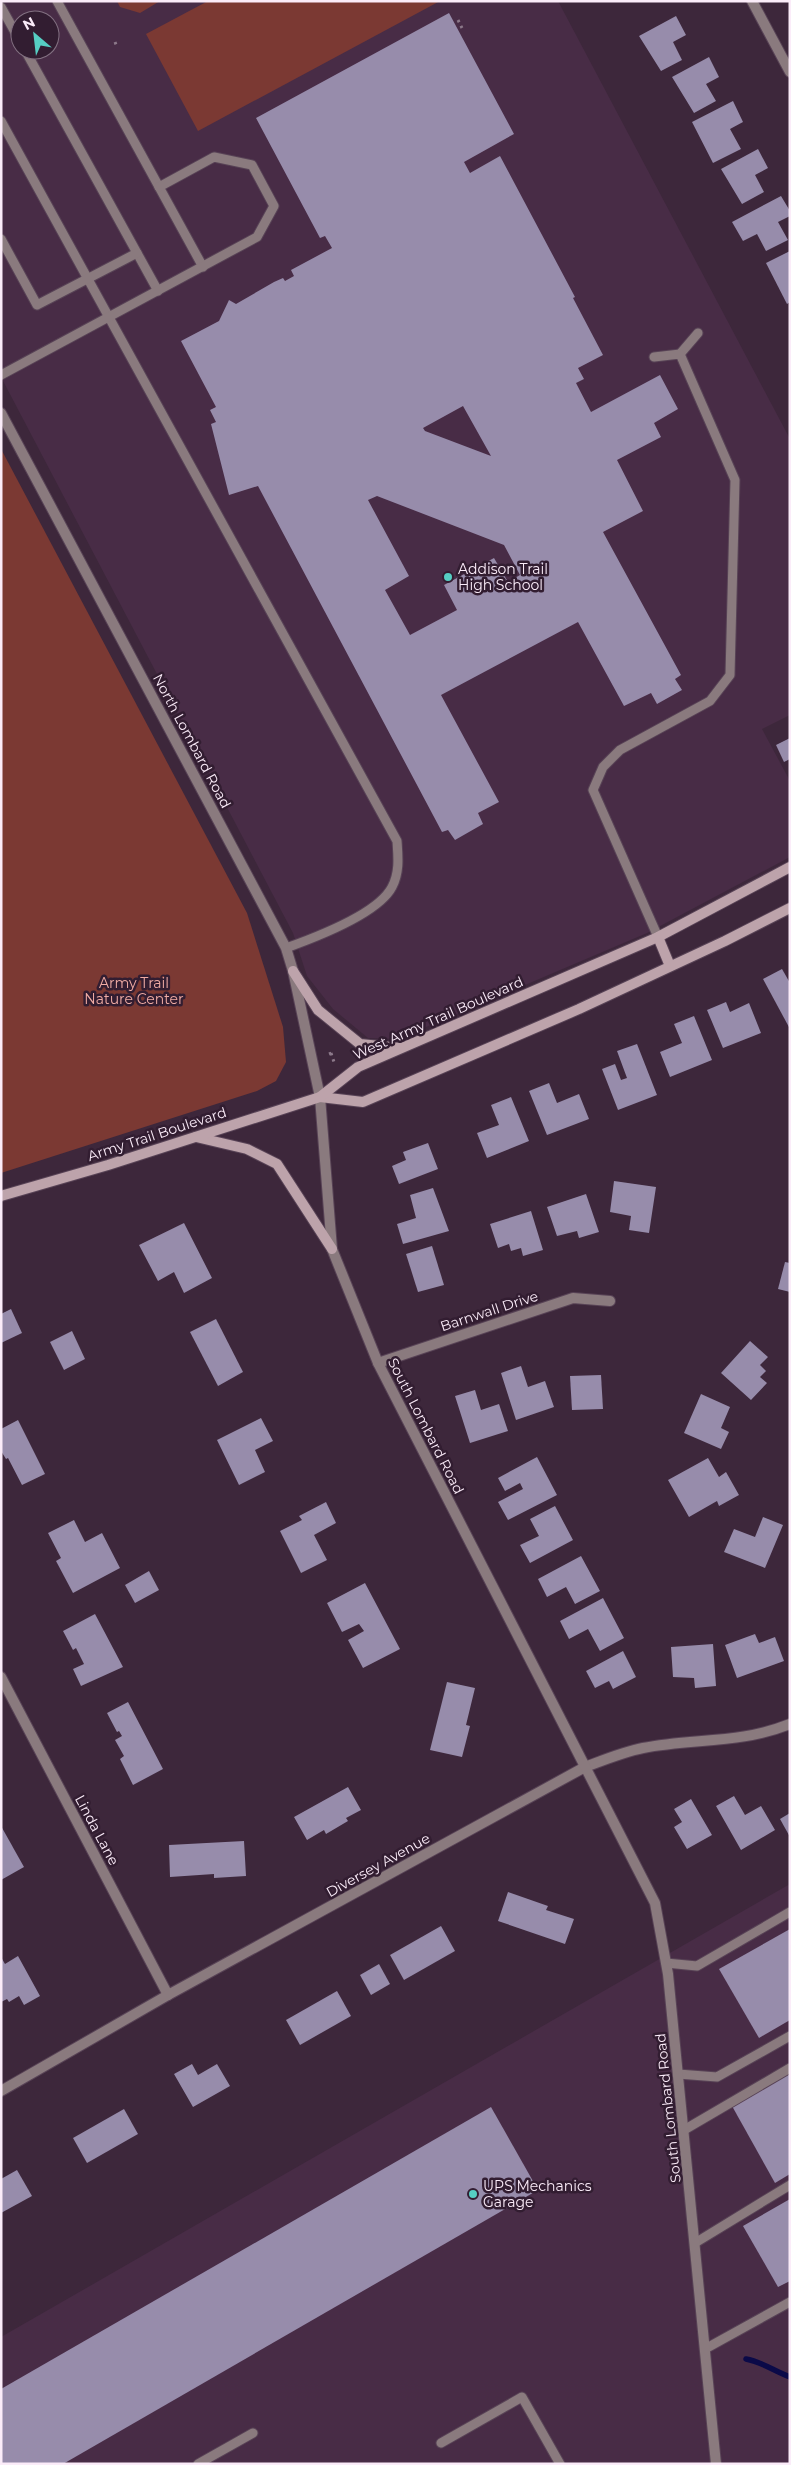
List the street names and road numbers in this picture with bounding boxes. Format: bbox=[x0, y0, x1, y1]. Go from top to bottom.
street label: North Lombard Road bbox=[149, 671, 235, 811]
street label: West Army Trail Boulevard bbox=[350, 972, 526, 1064]
street label: Army Trail Boulevard bbox=[85, 1103, 229, 1165]
street label: Barnwall Drive bbox=[438, 1287, 540, 1335]
street label: South Lombard Road bbox=[384, 1355, 468, 1497]
street label: Linda Lane bbox=[71, 1792, 123, 1868]
street label: Diversey Avenue bbox=[323, 1829, 433, 1901]
street label: South Lombard Road bbox=[651, 2032, 685, 2184]

